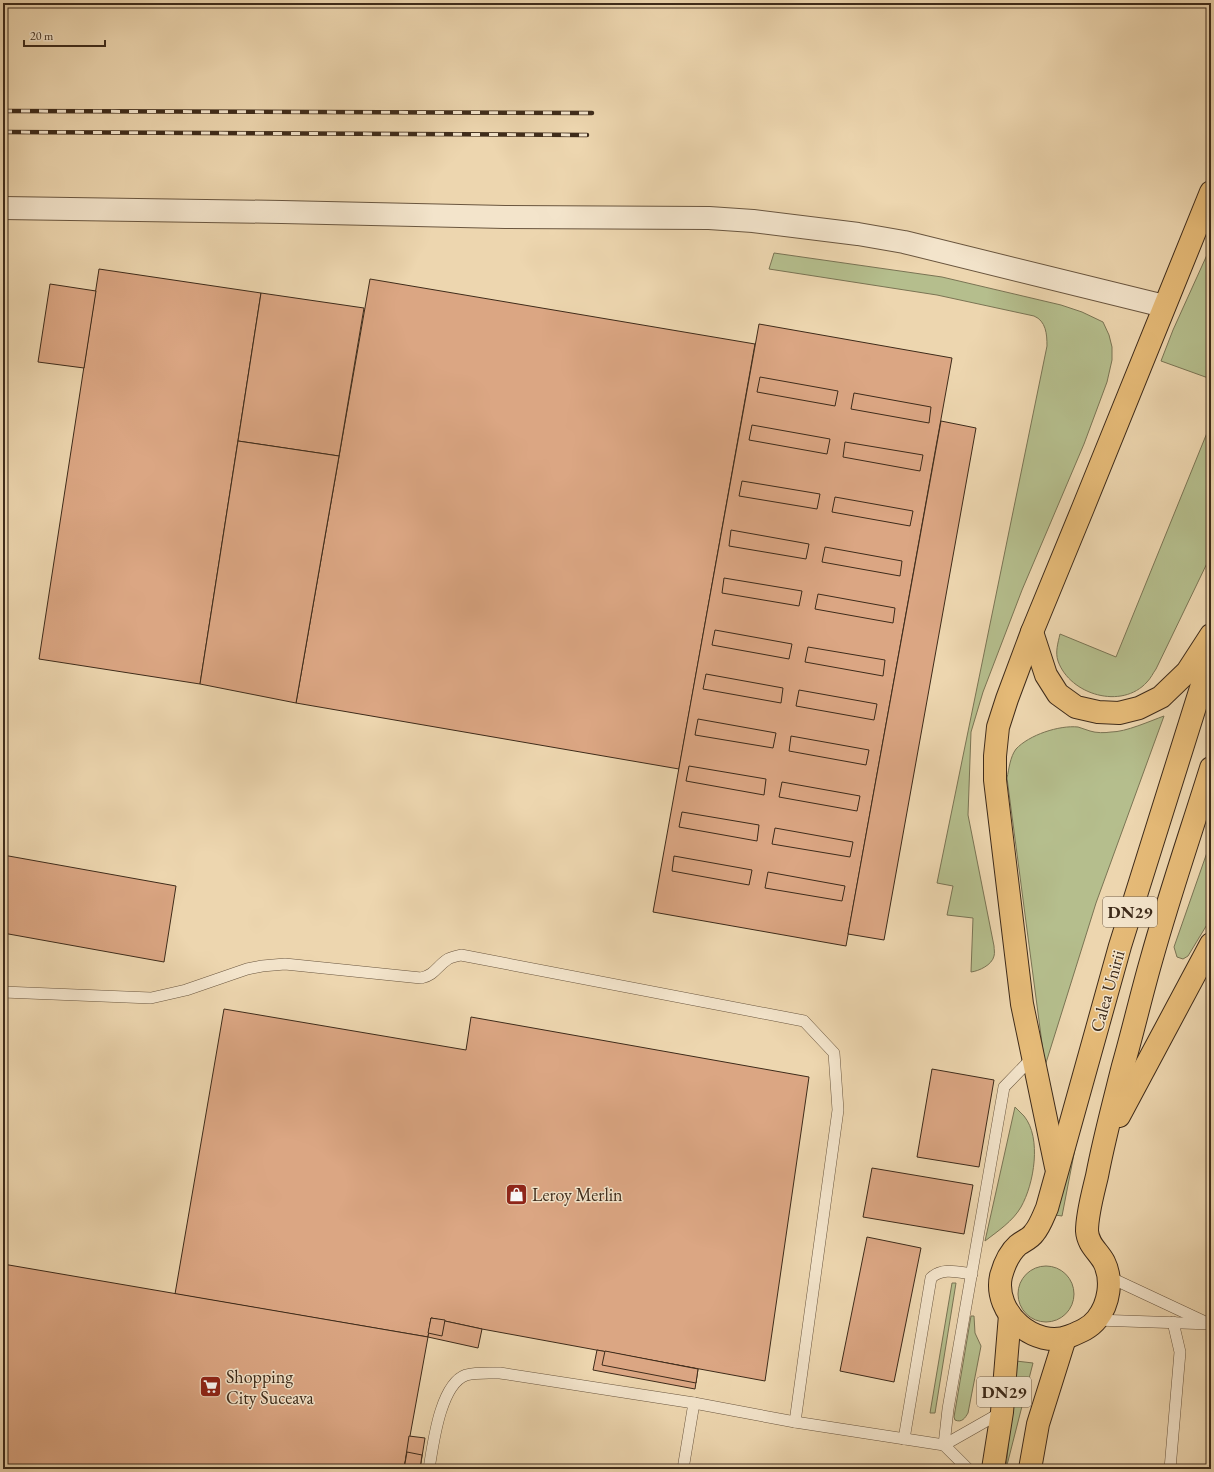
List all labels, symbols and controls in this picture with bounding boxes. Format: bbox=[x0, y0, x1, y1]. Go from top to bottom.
scale bar bbox=[24, 22, 105, 48]
text: 20 m bbox=[30, 28, 54, 44]
road number: DN29 bbox=[1103, 897, 1157, 927]
street label: Calea Unirii bbox=[1084, 947, 1130, 1035]
shop icon: Leroy Merlin bbox=[504, 1181, 530, 1207]
place label: Leroy Merlin bbox=[532, 1183, 623, 1206]
place label: Shopping City Suceava bbox=[226, 1365, 315, 1409]
supermarket icon: Shopping City Suceava bbox=[198, 1373, 224, 1399]
road number: DN29 bbox=[977, 1377, 1031, 1407]

